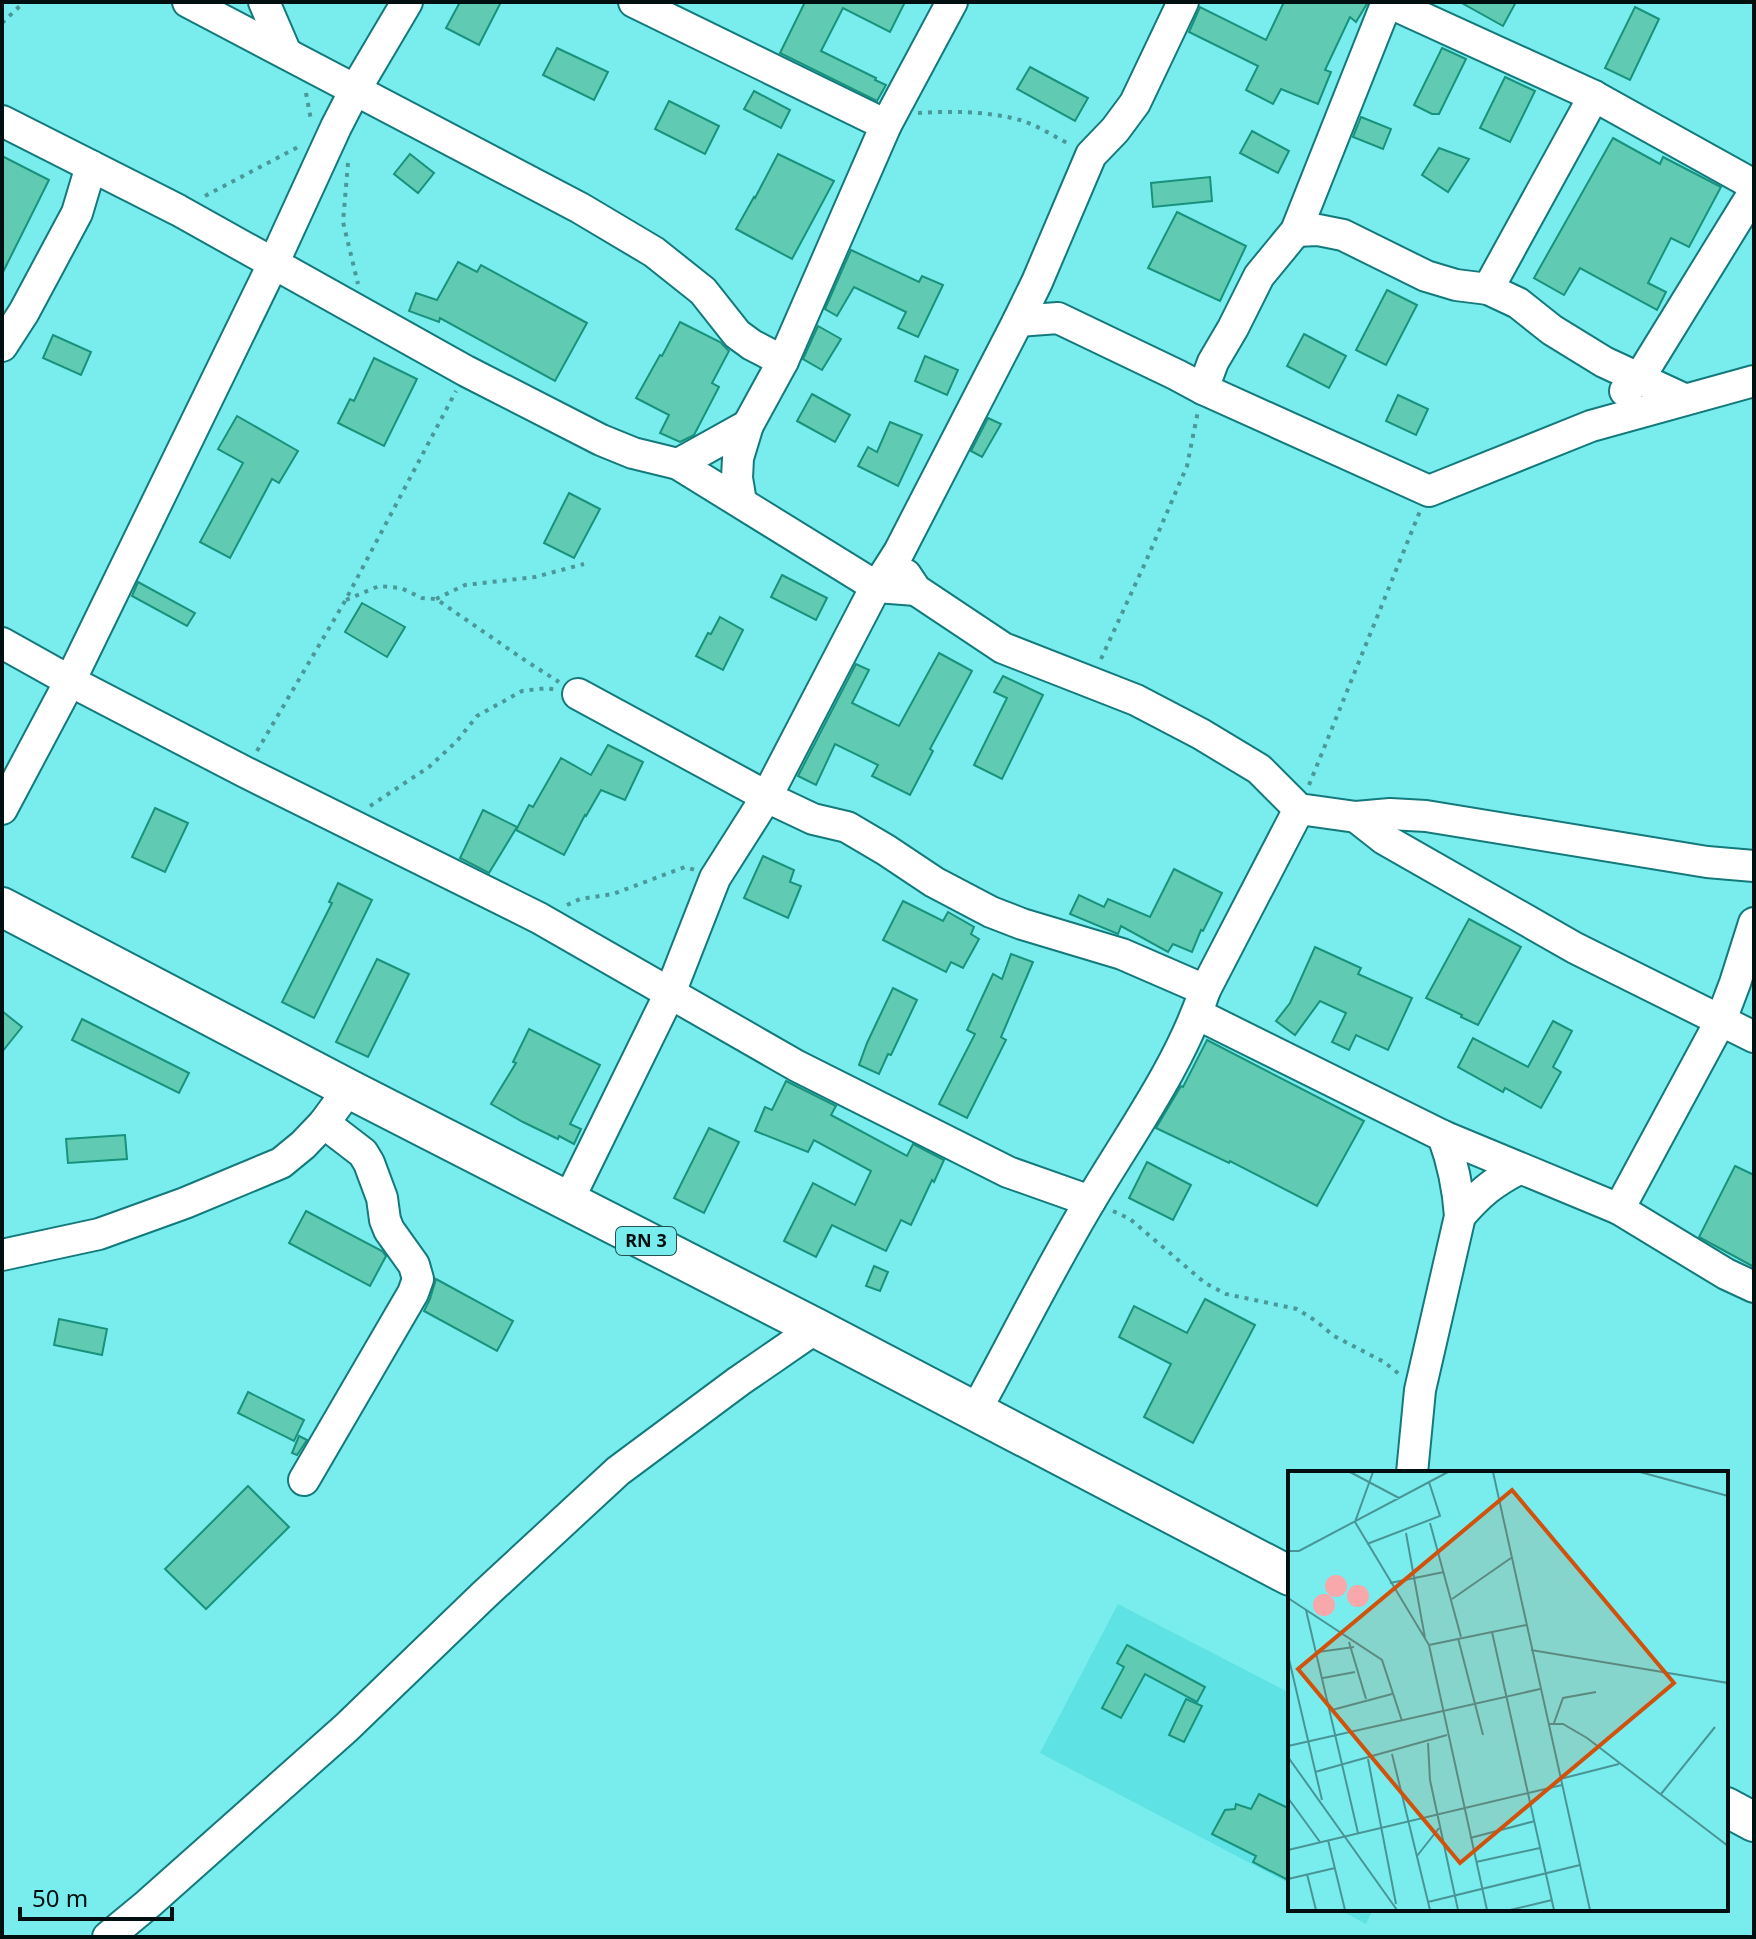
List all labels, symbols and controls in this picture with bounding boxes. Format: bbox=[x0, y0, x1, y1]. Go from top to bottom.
road number: RN 3 bbox=[616, 1227, 676, 1255]
inset map bbox=[1288, 1471, 1728, 1911]
scale bar bbox=[20, 1871, 172, 1921]
text: 50 m bbox=[32, 1881, 88, 1914]

